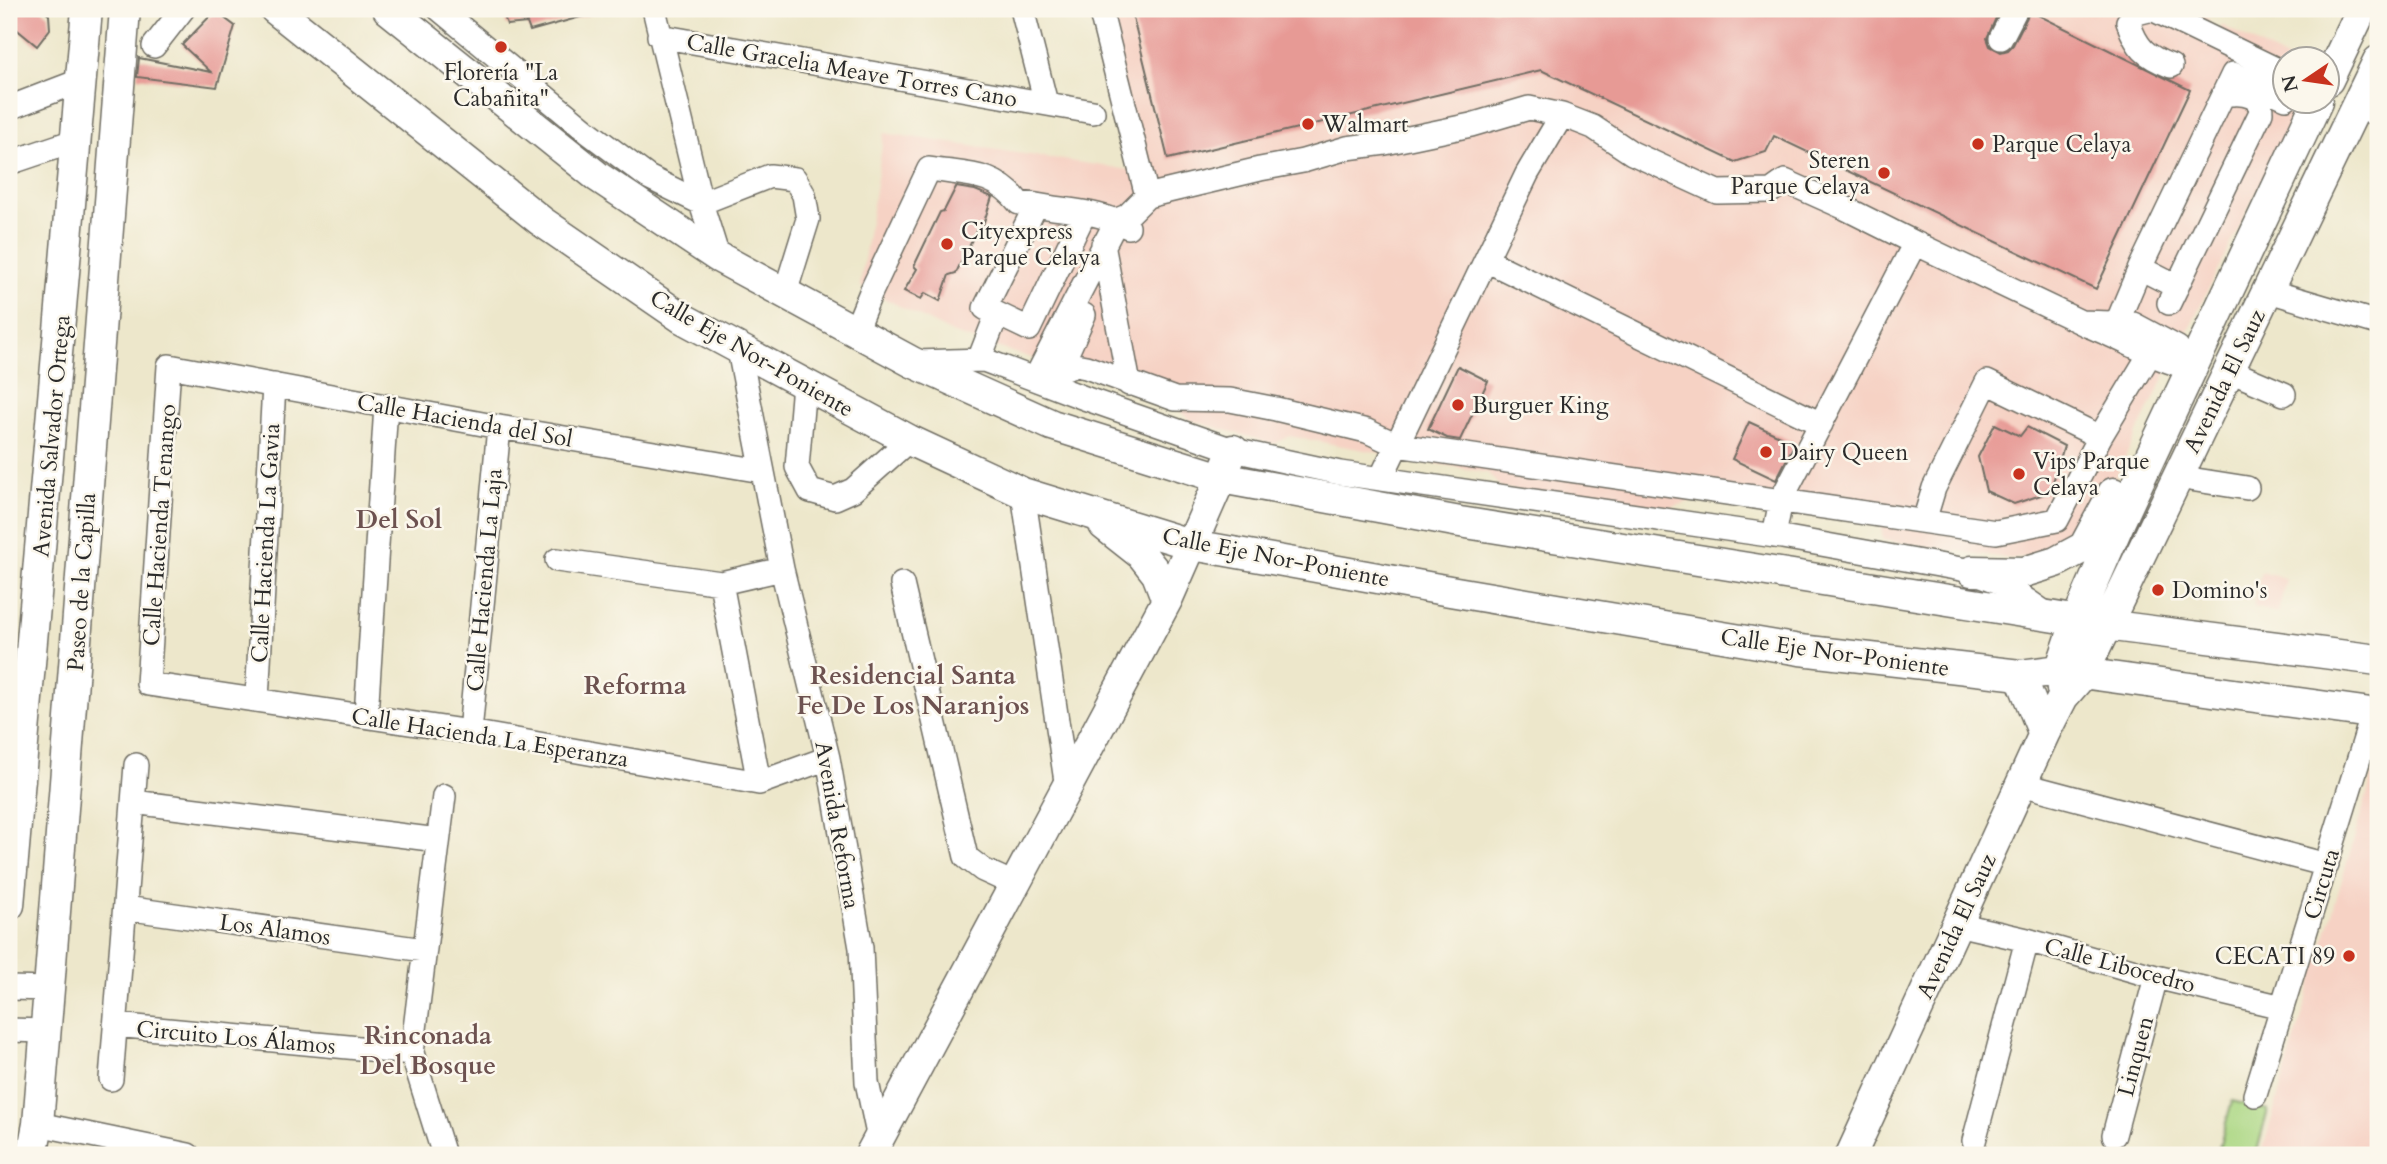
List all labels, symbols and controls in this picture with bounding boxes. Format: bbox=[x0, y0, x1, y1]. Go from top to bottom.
street label: Calle Gracelia Meave Torres Cano bbox=[684, 26, 1020, 115]
marker: Florería "La Cabañita" bbox=[493, 39, 509, 55]
north arrow bbox=[2272, 46, 2342, 116]
place label: Florería "La Cabañita" bbox=[444, 57, 558, 114]
text: N bbox=[2276, 72, 2305, 95]
place label: Walmart bbox=[1321, 109, 1408, 140]
marker: Walmart bbox=[1300, 116, 1316, 132]
place label: Parque Celaya bbox=[1992, 129, 2131, 160]
marker: Parque Celaya bbox=[1970, 136, 1986, 152]
place label: Steren Parque Celaya bbox=[1731, 145, 1870, 202]
marker: Steren Parque Celaya bbox=[1876, 165, 1892, 181]
place label: Cityexpress Parque Celaya bbox=[961, 216, 1100, 273]
marker: Cityexpress Parque Celaya bbox=[939, 236, 955, 252]
street label: Calle Eje Nor-Poniente bbox=[644, 282, 859, 425]
street label: Avenida El Sauz bbox=[2176, 304, 2273, 459]
street label: Avenida Salvador Ortega bbox=[25, 313, 78, 559]
street label: Calle Hacienda del Sol bbox=[355, 386, 575, 455]
place label: Burguer King bbox=[1472, 390, 1609, 421]
marker: Burguer King bbox=[1450, 397, 1466, 413]
street label: Calle Hacienda Tenango bbox=[136, 403, 183, 647]
street label: Calle Hacienda La Gavia bbox=[244, 422, 287, 664]
place label: Dairy Queen bbox=[1780, 437, 1908, 468]
marker: Dairy Queen bbox=[1758, 444, 1774, 460]
place label: Vips Parque Celaya bbox=[2033, 446, 2150, 503]
marker: Vips Parque Celaya bbox=[2011, 466, 2027, 482]
street label: Calle Hacienda La Laja bbox=[459, 467, 510, 693]
street label: Paseo de la Capilla bbox=[60, 492, 103, 672]
district label: Del Sol bbox=[356, 502, 443, 537]
street label: Calle Eje Nor-Poniente bbox=[1160, 520, 1392, 595]
place label: Domino's bbox=[2172, 575, 2267, 606]
marker: Domino's bbox=[2150, 582, 2166, 598]
street label: Calle Eje Nor-Poniente bbox=[1719, 621, 1951, 684]
district label: Residencial Santa Fe De Los Naranjos bbox=[797, 658, 1029, 723]
district label: Reforma bbox=[583, 668, 687, 703]
street label: Calle Hacienda La Esperanza bbox=[349, 700, 631, 775]
street label: Avenida Reforma bbox=[807, 739, 868, 912]
street label: Circuta bbox=[2296, 845, 2347, 923]
street label: Avenida El Sauz bbox=[1909, 849, 2004, 1004]
street label: Los Alamos bbox=[217, 906, 333, 953]
street label: Calle Libocedro bbox=[2041, 930, 2199, 1001]
place label: CECATI 89 bbox=[2215, 941, 2335, 972]
marker: CECATI 89 bbox=[2341, 948, 2357, 964]
street label: Circuito Los Álamos bbox=[135, 1013, 337, 1062]
street label: Linquen bbox=[2110, 1013, 2161, 1100]
district label: Rinconada Del Bosque bbox=[360, 1018, 496, 1083]

